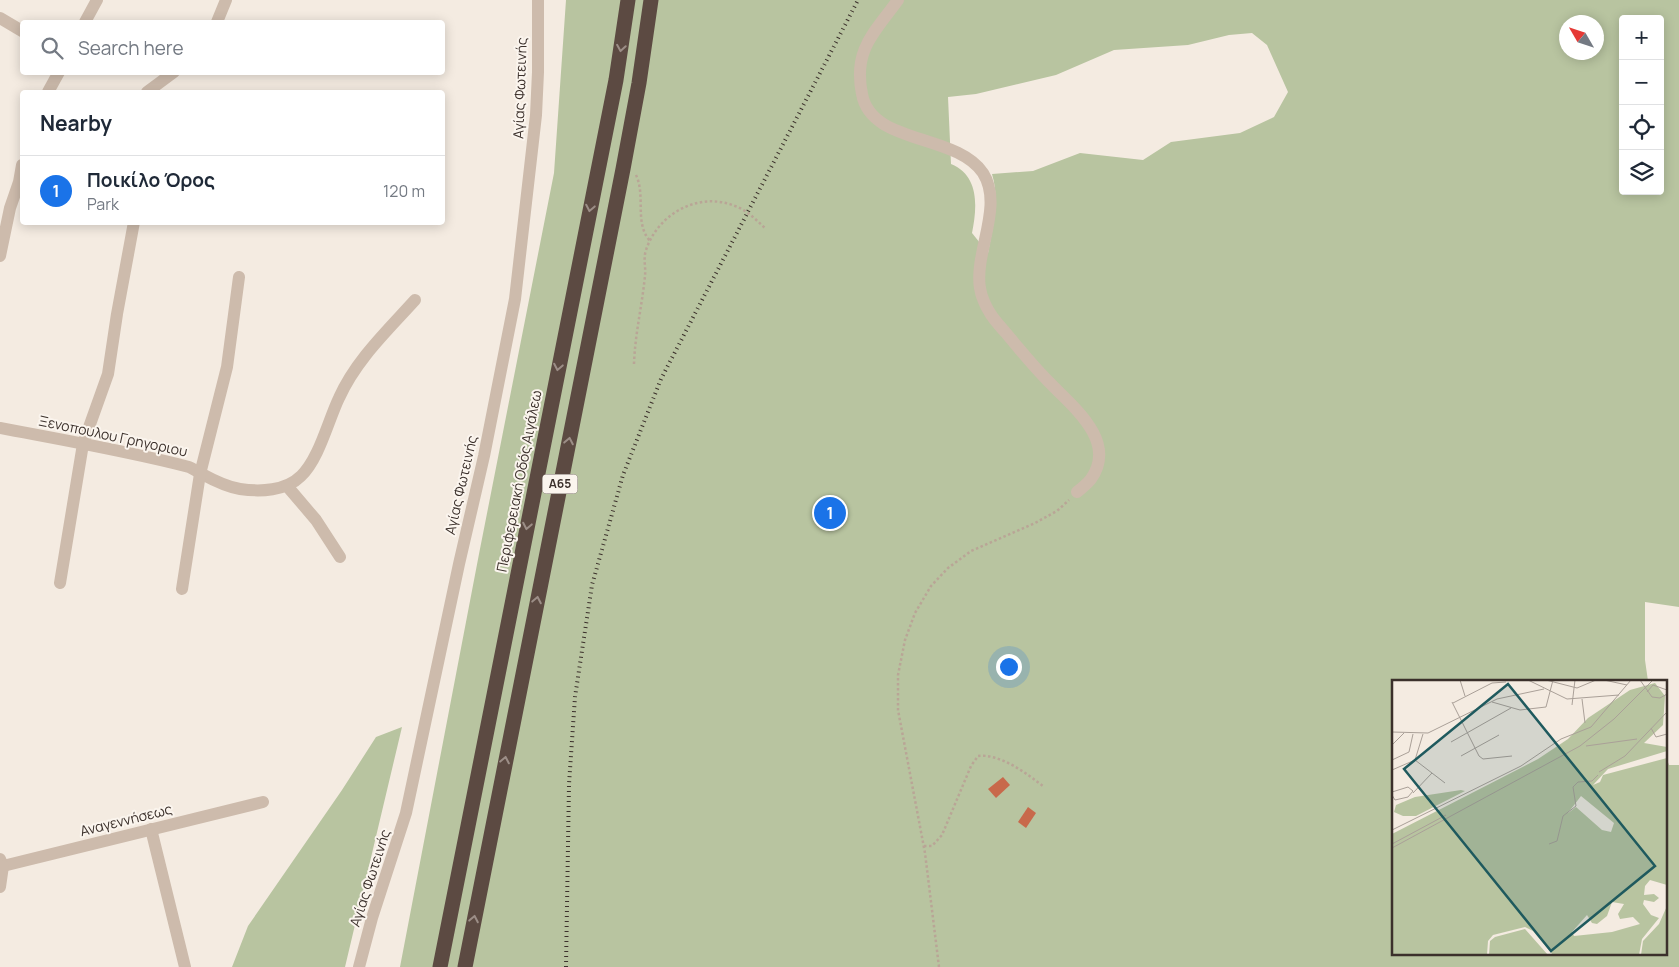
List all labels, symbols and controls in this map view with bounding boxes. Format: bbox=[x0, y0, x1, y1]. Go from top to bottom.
north arrow bbox=[1559, 15, 1604, 60]
map controls bbox=[1619, 15, 1664, 195]
button: + bbox=[1619, 15, 1664, 60]
search box bbox=[20, 20, 445, 75]
icon: search bbox=[38, 34, 66, 62]
text: Search here bbox=[78, 35, 184, 61]
street label: Αγίας Φωτεινής bbox=[508, 37, 531, 139]
one-way arrow bbox=[616, 44, 626, 53]
button: − bbox=[1619, 60, 1664, 105]
button: locate bbox=[1619, 105, 1664, 150]
text: Nearby bbox=[40, 109, 112, 137]
button: layers bbox=[1619, 150, 1664, 195]
text: Ποικίλο Όρος bbox=[87, 167, 215, 193]
text: 1 bbox=[52, 180, 60, 202]
text: 120 m bbox=[383, 180, 425, 202]
text: Park bbox=[87, 193, 119, 215]
one-way arrow bbox=[586, 203, 596, 212]
one-way arrow bbox=[554, 363, 564, 372]
street label: Περιφερειακή Οδός Αιγάλεω bbox=[492, 388, 545, 573]
street label: Ξενοπουλου Γρηγοριου bbox=[37, 410, 189, 461]
street label: Αγίας Φωτεινής bbox=[440, 433, 481, 536]
one-way arrow bbox=[563, 437, 574, 445]
road number: Α65 bbox=[542, 474, 578, 494]
pin: 1 bbox=[814, 494, 846, 532]
one-way arrow bbox=[522, 522, 532, 531]
one-way arrow bbox=[532, 596, 542, 605]
your location bbox=[996, 654, 1022, 680]
inset map bbox=[1392, 680, 1666, 954]
one-way arrow bbox=[500, 755, 510, 764]
street label: Αναγεννήσεως bbox=[78, 799, 174, 840]
street label: Αγίας Φωτεινής bbox=[345, 826, 394, 929]
one-way arrow bbox=[468, 915, 479, 923]

